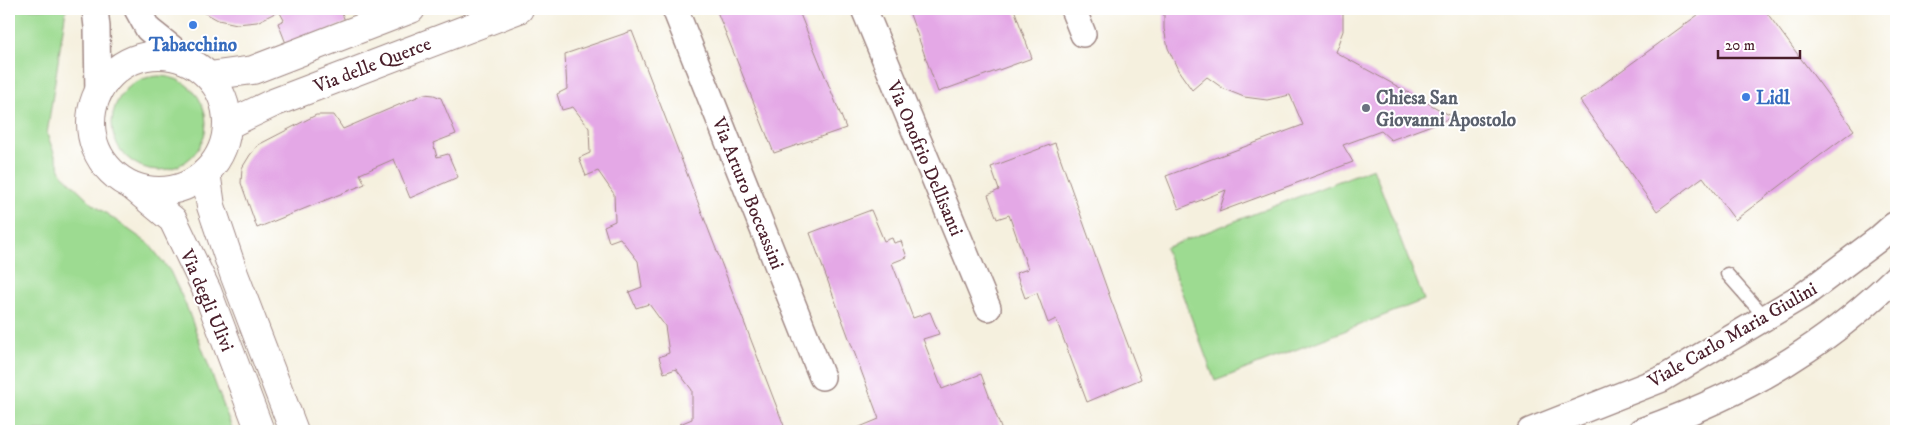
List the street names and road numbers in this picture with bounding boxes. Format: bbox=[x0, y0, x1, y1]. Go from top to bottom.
street label: Via delle Querce bbox=[310, 32, 435, 99]
street label: Via Onofrio Dellisanti bbox=[881, 77, 968, 240]
street label: Via Arturo Boccassini bbox=[706, 113, 789, 273]
street label: Via degli Ulivi bbox=[174, 245, 238, 355]
street label: Viale Carlo Maria Giulini bbox=[1643, 277, 1821, 394]

